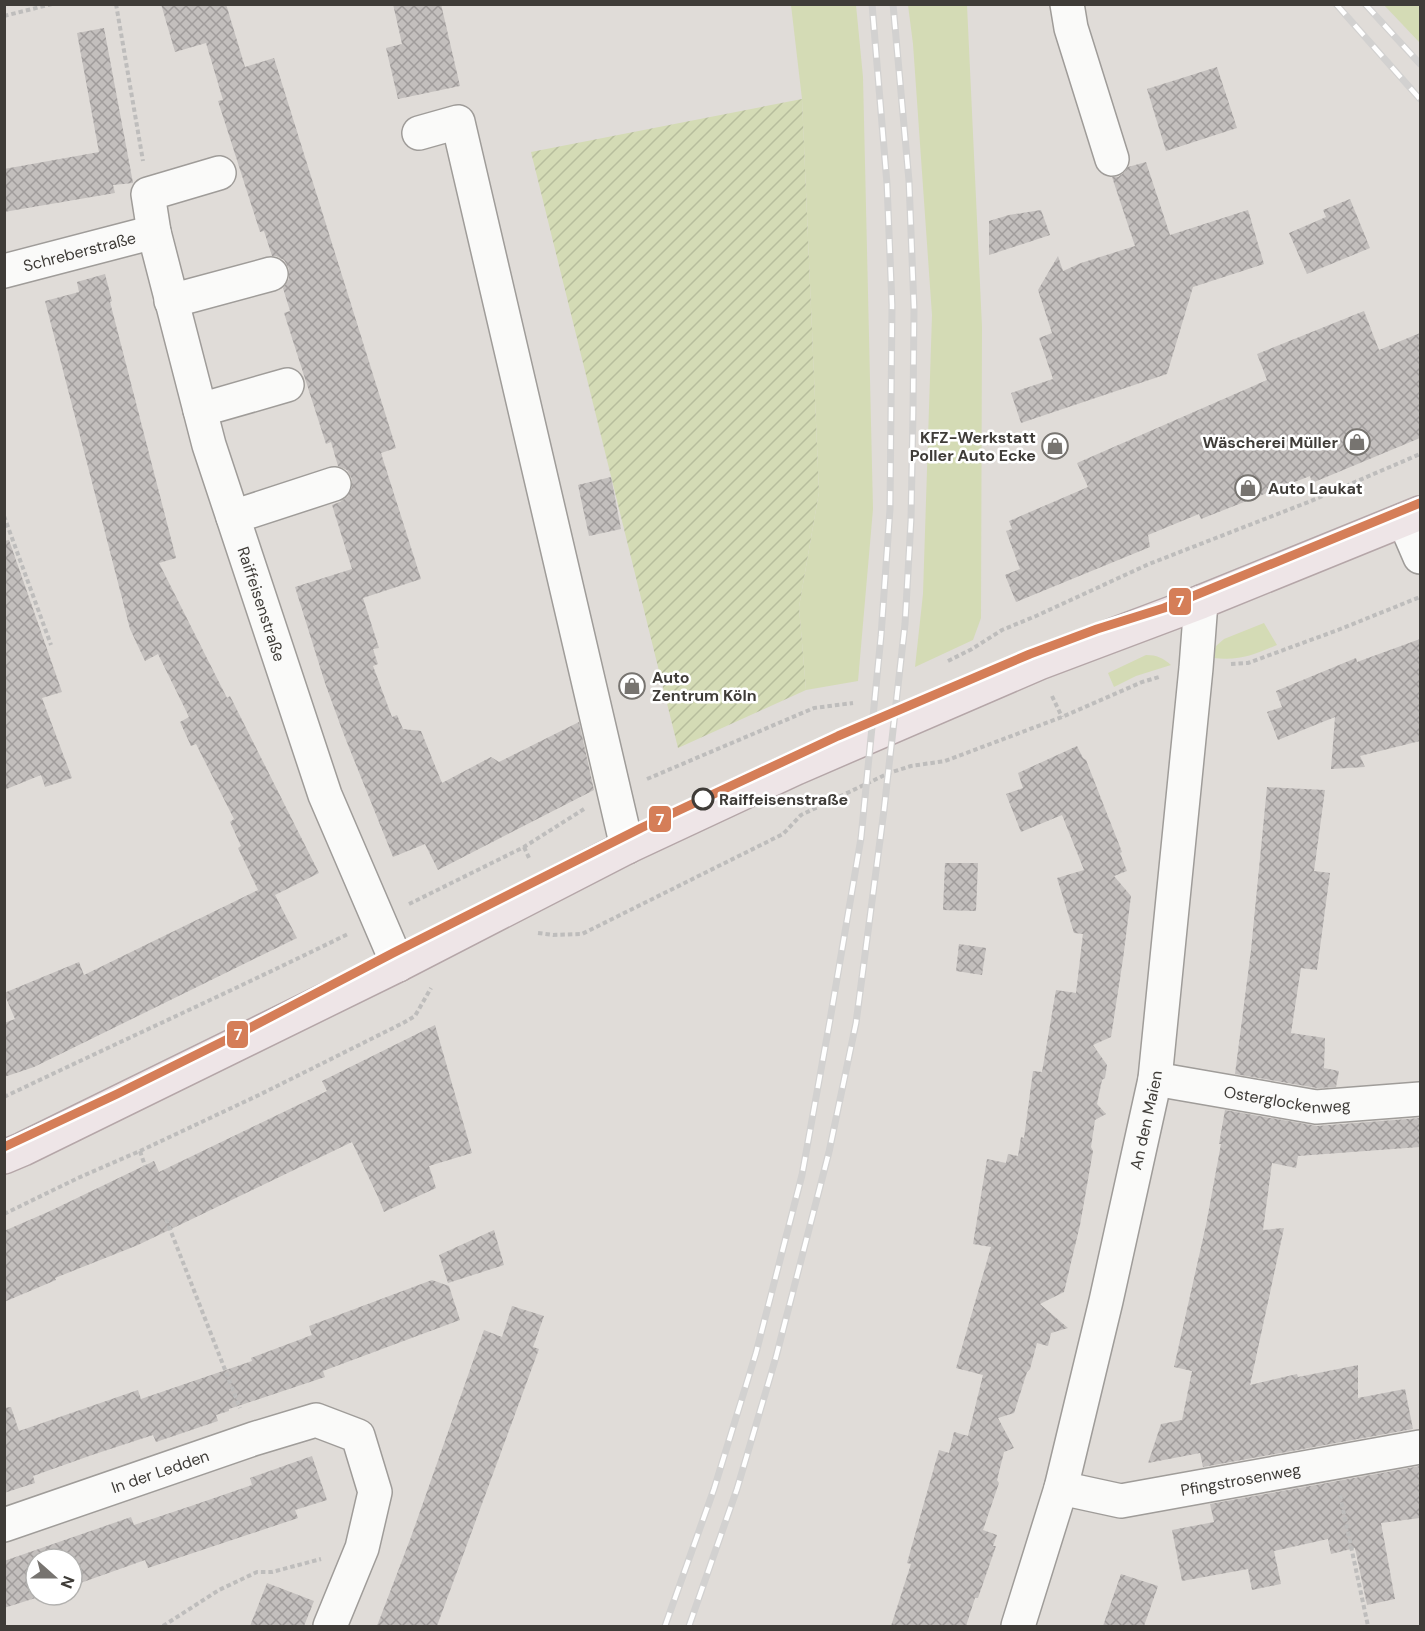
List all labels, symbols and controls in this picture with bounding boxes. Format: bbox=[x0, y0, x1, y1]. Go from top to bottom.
street label: Schreberstraße bbox=[21, 227, 138, 276]
place label: KFZ-Werkstatt Poller Auto Ecke bbox=[910, 427, 1036, 466]
shop icon: Wäscherei Müller bbox=[1342, 427, 1372, 457]
shop icon: KFZ-Werkstatt Poller Auto Ecke bbox=[1040, 431, 1070, 461]
place label: Wäscherei Müller bbox=[1203, 432, 1338, 453]
shop icon: Auto Laukat bbox=[1233, 473, 1263, 503]
place label: Auto Laukat bbox=[1268, 478, 1363, 499]
street label: Raiffeisenstraße bbox=[233, 544, 290, 664]
line badge: 7 bbox=[1168, 587, 1192, 616]
text: 7 bbox=[1176, 591, 1185, 612]
place label: Auto Zentrum Köln bbox=[652, 667, 757, 706]
shop icon: Auto Zentrum Köln bbox=[617, 671, 647, 701]
marker: Raiffeisenstraße bbox=[692, 788, 714, 810]
place label: Raiffeisenstraße bbox=[719, 789, 848, 810]
line badge: 7 bbox=[648, 805, 672, 833]
text: 7 bbox=[656, 809, 665, 830]
line badge: 7 bbox=[226, 1020, 249, 1049]
text: 7 bbox=[234, 1024, 243, 1045]
street label: An den Maien bbox=[1125, 1070, 1166, 1172]
street label: Osterglockenweg bbox=[1222, 1081, 1351, 1118]
street label: In der Ledden bbox=[108, 1445, 212, 1498]
street label: Pfingstrosenweg bbox=[1179, 1458, 1302, 1501]
north arrow bbox=[24, 1547, 84, 1607]
text: N bbox=[56, 1573, 79, 1591]

